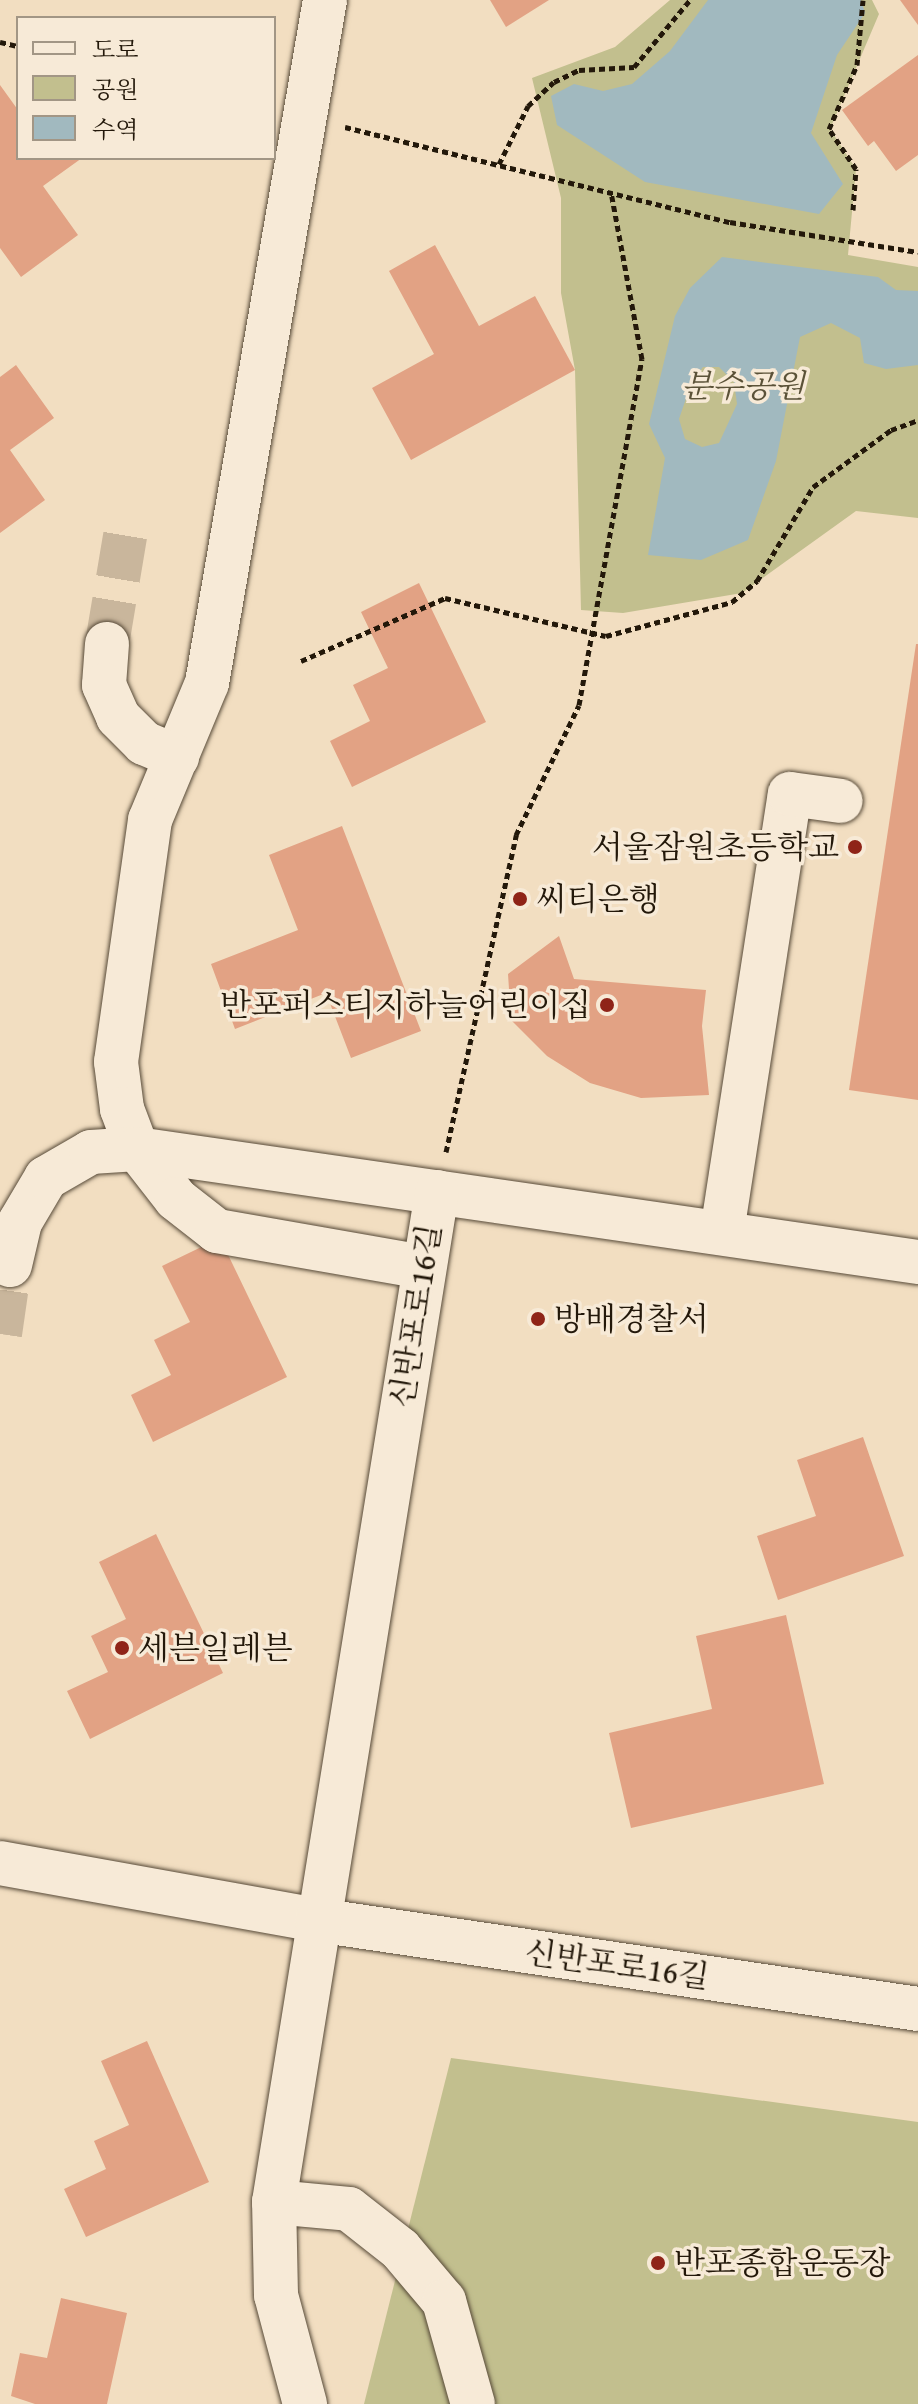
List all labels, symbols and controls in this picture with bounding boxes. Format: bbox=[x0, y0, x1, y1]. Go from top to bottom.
legend bbox=[16, 16, 276, 160]
text: 도로 bbox=[92, 32, 138, 67]
text: 공원 bbox=[92, 72, 138, 107]
text: 수역 bbox=[92, 112, 138, 147]
park label: 분수공원 bbox=[681, 367, 805, 405]
place label: 서울잠원초등학교 bbox=[592, 828, 839, 866]
marker: 서울잠원초등학교 bbox=[846, 838, 864, 856]
place label: 씨티은행 bbox=[536, 880, 660, 918]
marker: 씨티은행 bbox=[511, 890, 529, 908]
place label: 반포퍼스티지하늘어린이집 bbox=[220, 986, 591, 1024]
marker: 반포퍼스티지하늘어린이집 bbox=[598, 996, 616, 1014]
street label: 신반포로16길 bbox=[383, 1221, 449, 1411]
place label: 방배경찰서 bbox=[554, 1300, 709, 1338]
marker: 방배경찰서 bbox=[529, 1310, 547, 1328]
place label: 세븐일레븐 bbox=[138, 1629, 293, 1667]
marker: 세븐일레븐 bbox=[113, 1639, 131, 1657]
street label: 신반포로16길 bbox=[523, 1933, 711, 1997]
place label: 반포종합운동장 bbox=[674, 2244, 890, 2282]
marker: 반포종합운동장 bbox=[649, 2254, 667, 2272]

